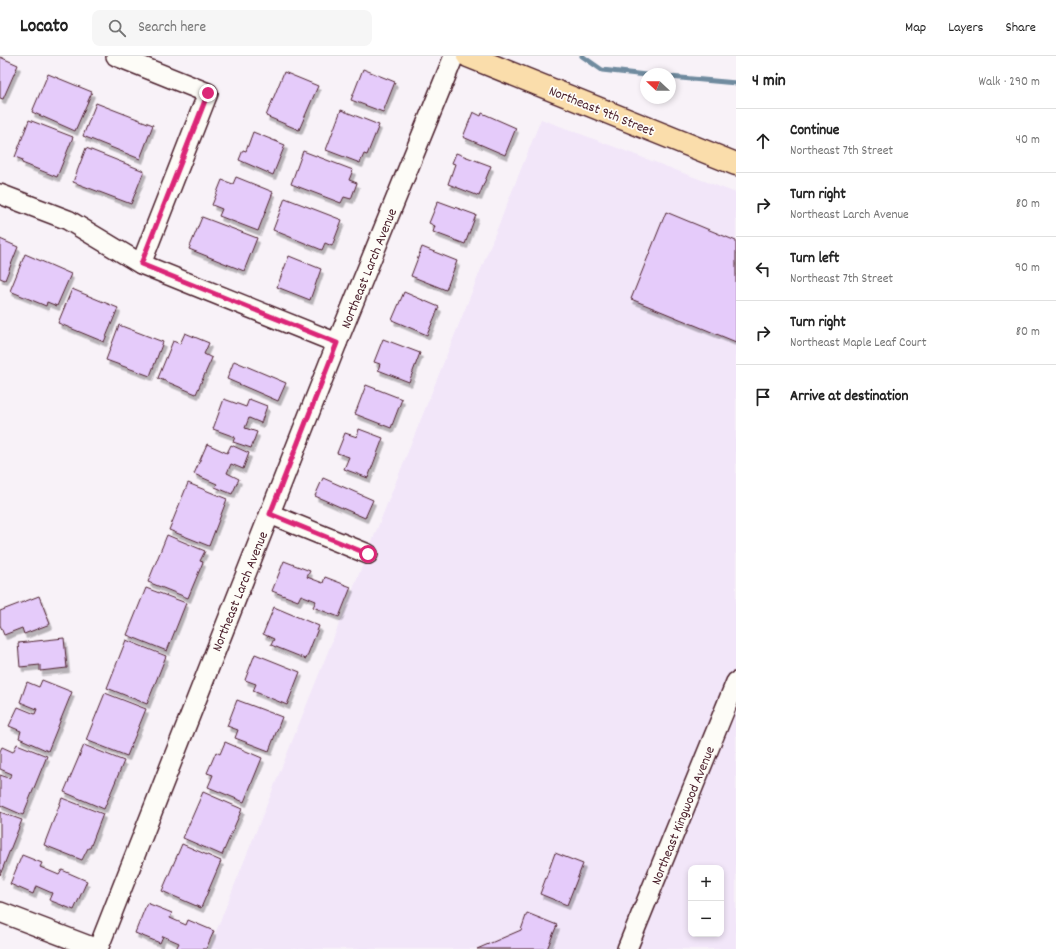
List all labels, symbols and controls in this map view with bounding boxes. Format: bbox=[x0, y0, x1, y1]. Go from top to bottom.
search box bbox=[92, 10, 372, 46]
text: Locato bbox=[20, 14, 68, 41]
icon: search bbox=[106, 17, 128, 39]
text: Search here bbox=[138, 17, 206, 39]
text: Map bbox=[905, 18, 926, 38]
text: Layers bbox=[948, 18, 983, 38]
text: Share bbox=[1005, 18, 1036, 38]
north arrow bbox=[640, 68, 676, 104]
text: 4 min bbox=[752, 70, 786, 94]
text: Walk · 290 m bbox=[978, 73, 1040, 92]
street label: Northeast 9th Street bbox=[546, 82, 657, 142]
route end bbox=[199, 84, 217, 102]
text: Continue bbox=[790, 120, 839, 142]
icon: ahead bbox=[752, 130, 774, 152]
text: 40 m bbox=[1016, 131, 1040, 150]
text: Northeast 7th Street bbox=[790, 142, 893, 161]
text: Turn right bbox=[790, 184, 846, 206]
icon: right bbox=[752, 194, 774, 216]
text: 80 m bbox=[1016, 195, 1040, 214]
street label: Northeast Larch Avenue bbox=[337, 206, 403, 332]
text: Northeast Larch Avenue bbox=[790, 206, 909, 225]
text: Turn left bbox=[790, 248, 839, 270]
icon: left bbox=[752, 258, 774, 280]
text: 90 m bbox=[1015, 259, 1040, 278]
text: Northeast 7th Street bbox=[790, 270, 893, 289]
text: Turn right bbox=[790, 312, 846, 334]
icon: right bbox=[752, 322, 774, 344]
text: 80 m bbox=[1016, 323, 1040, 342]
text: Northeast Maple Leaf Court bbox=[790, 334, 926, 353]
icon: arrive bbox=[752, 386, 774, 408]
text: Arrive at destination bbox=[790, 386, 908, 408]
street label: Northeast Larch Avenue bbox=[208, 529, 274, 655]
route start bbox=[359, 545, 377, 563]
street label: Northeast Kingwood Avenue bbox=[647, 743, 721, 888]
map controls bbox=[688, 865, 724, 937]
button: + bbox=[688, 865, 724, 901]
button: − bbox=[688, 901, 724, 937]

